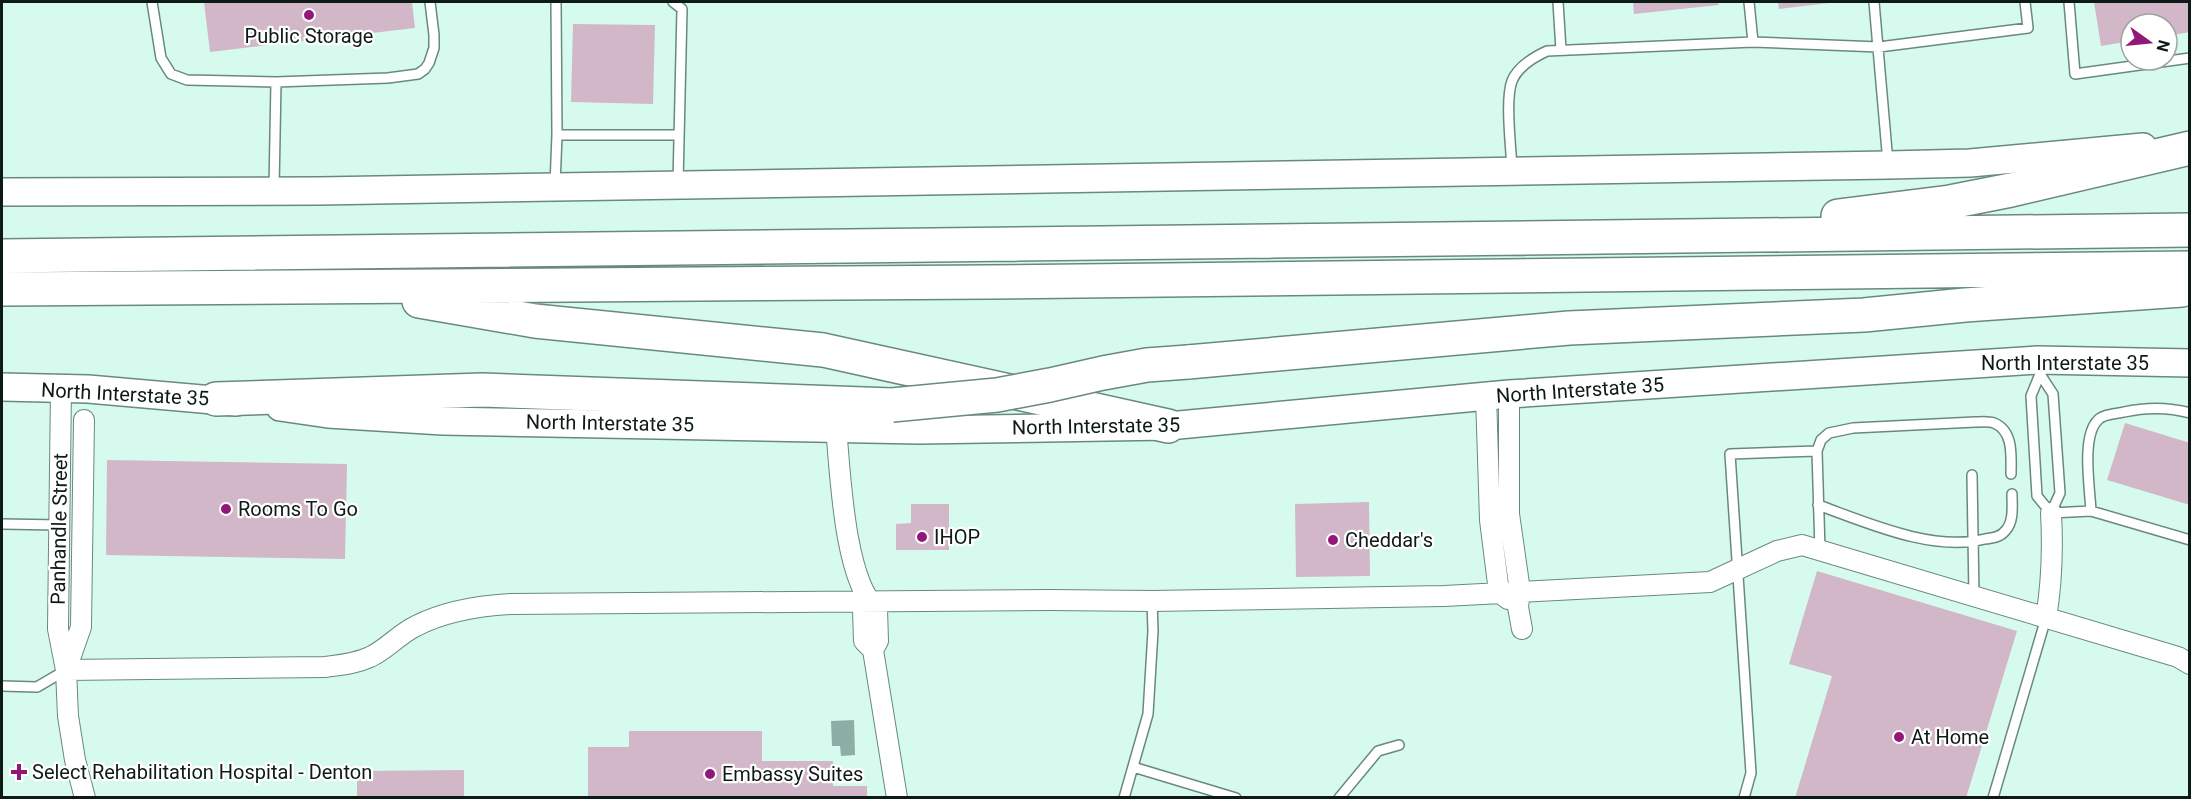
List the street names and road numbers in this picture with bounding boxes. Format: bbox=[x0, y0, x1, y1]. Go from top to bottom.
street label: North Interstate 35 bbox=[1981, 351, 2149, 375]
street label: North Interstate 35 bbox=[1495, 372, 1665, 408]
street label: North Interstate 35 bbox=[40, 378, 210, 410]
street label: North Interstate 35 bbox=[526, 410, 694, 436]
street label: North Interstate 35 bbox=[1012, 413, 1180, 439]
street label: Panhandle Street bbox=[46, 453, 72, 605]

